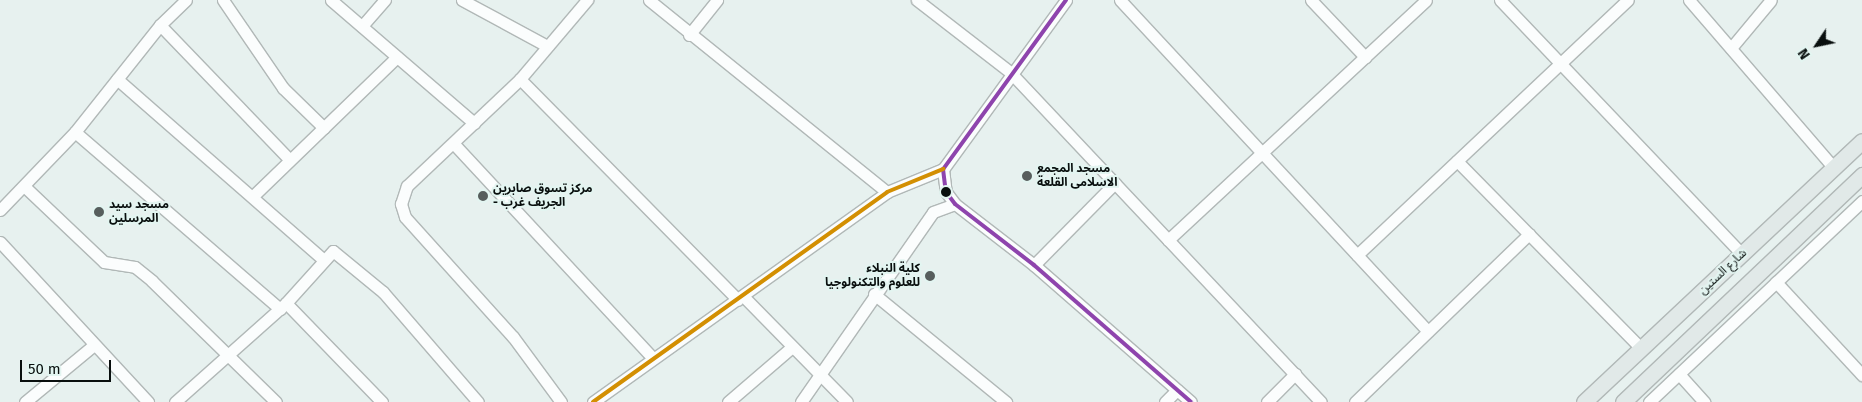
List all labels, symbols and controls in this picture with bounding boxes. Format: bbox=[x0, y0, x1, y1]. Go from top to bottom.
north arrow bbox=[1792, 20, 1842, 70]
text: N bbox=[1795, 45, 1814, 62]
place label: مسجد المجمع الاسلامى القلعة bbox=[1037, 162, 1117, 190]
marker: مسجد المجمع الاسلامى القلعة bbox=[1021, 170, 1033, 182]
place label: مركز تسوق صابرين - الجريف غرب bbox=[493, 182, 593, 210]
unlabelled marker bbox=[941, 187, 951, 197]
marker: مركز تسوق صابرين - الجريف غرب bbox=[477, 190, 489, 202]
place label: مسجد سيد المرسلين bbox=[109, 198, 169, 226]
marker: مسجد سيد المرسلين bbox=[93, 206, 105, 218]
street label: شارع الستين bbox=[1696, 246, 1750, 298]
place label: كلية النبلاء للعلوم والتكنولوجيا bbox=[825, 262, 920, 290]
marker: كلية النبلاء للعلوم والتكنولوجيا bbox=[924, 270, 936, 282]
scale bar bbox=[22, 350, 114, 382]
text: 50 m bbox=[28, 360, 61, 378]

